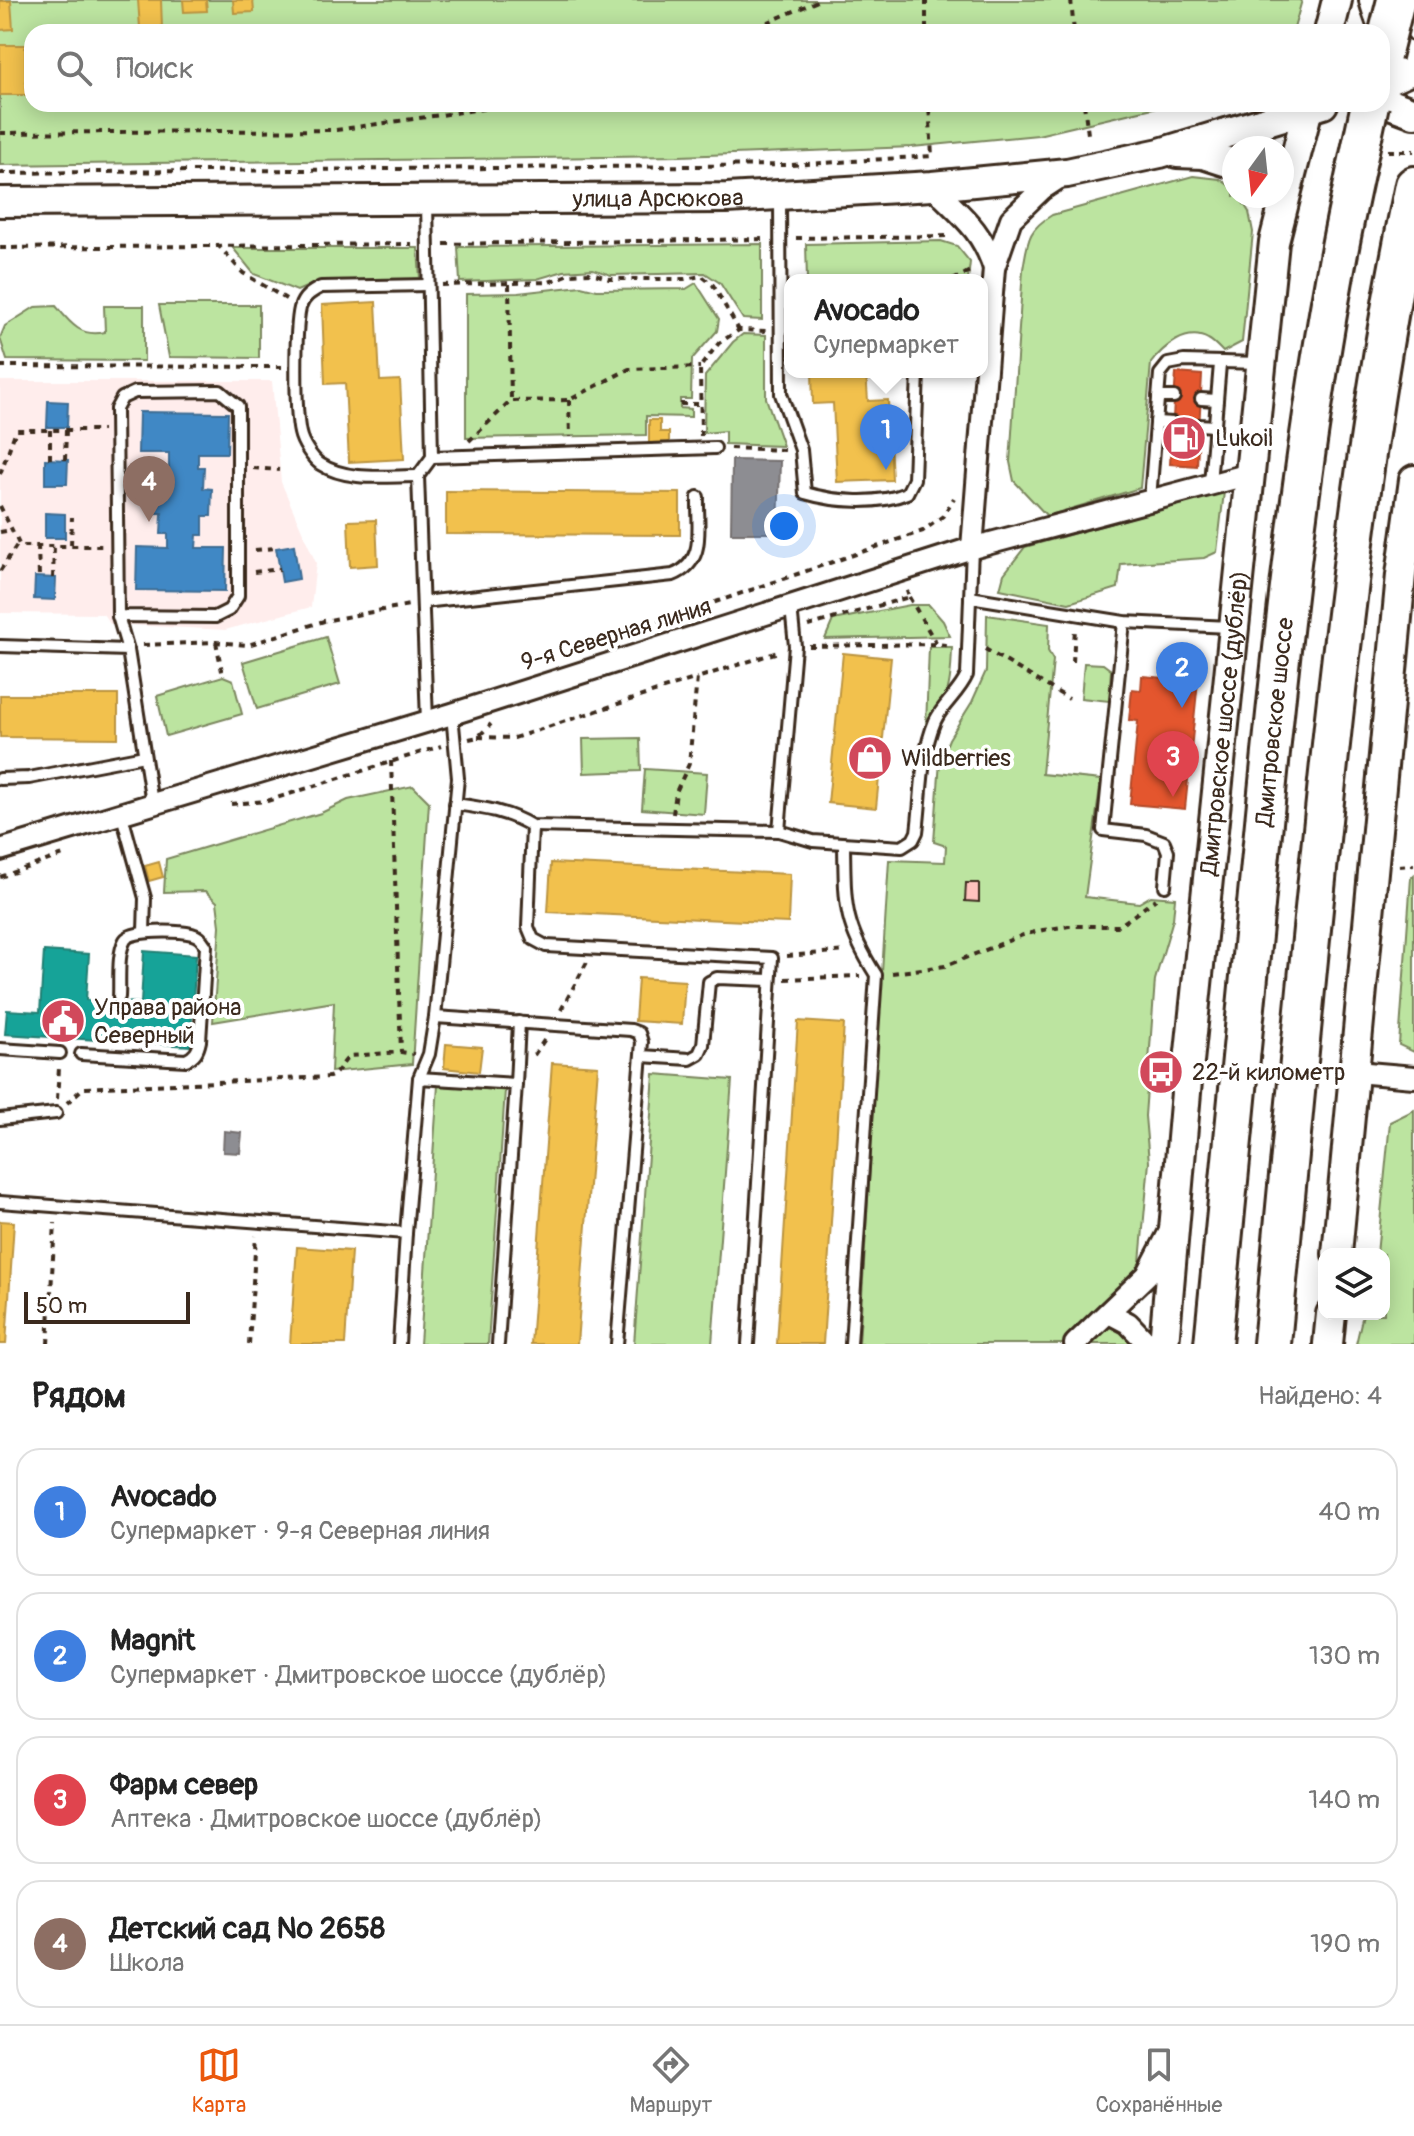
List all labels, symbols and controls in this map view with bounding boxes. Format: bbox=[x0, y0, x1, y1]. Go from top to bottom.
search box bbox=[24, 24, 1390, 112]
icon: search bbox=[52, 46, 96, 90]
text: Поиск bbox=[116, 50, 194, 87]
north arrow bbox=[1222, 136, 1294, 208]
street label: улица Арсюкова bbox=[571, 183, 744, 214]
popup bbox=[784, 274, 988, 378]
text: Avocado bbox=[813, 292, 920, 329]
text: Супермаркет bbox=[813, 329, 959, 361]
pin: 1 bbox=[860, 404, 912, 470]
fuel station icon: Lukoil bbox=[1160, 414, 1208, 462]
place label: Lukoil bbox=[1215, 424, 1274, 453]
pin: 4 bbox=[123, 456, 175, 522]
your location bbox=[764, 506, 804, 546]
street label: Дмитровское шоссе (дублёр) bbox=[1194, 569, 1255, 878]
street label: 9-я Северная линия bbox=[517, 592, 715, 677]
street label: Дмитровское шоссе bbox=[1250, 616, 1300, 829]
pin: 2 bbox=[1156, 642, 1208, 708]
pin: 3 bbox=[1147, 731, 1199, 797]
shop icon: Wildberries bbox=[846, 734, 894, 782]
place label: Wildberries bbox=[901, 744, 1011, 773]
place label: Управа района Северный bbox=[94, 993, 241, 1050]
public building icon: Управа района Северный bbox=[39, 997, 87, 1045]
bus stop icon: 22-й километр bbox=[1137, 1048, 1185, 1096]
place label: 22-й километр bbox=[1192, 1058, 1345, 1087]
map controls bbox=[1318, 1248, 1390, 1320]
button: layers bbox=[1318, 1248, 1390, 1320]
scale bar bbox=[24, 1288, 190, 1324]
text: 50 m bbox=[36, 1292, 87, 1320]
text: Рядом bbox=[32, 1375, 126, 1418]
text: Найдено: 4 bbox=[1258, 1380, 1382, 1412]
text: Avocado bbox=[110, 1478, 217, 1515]
text: 1 bbox=[55, 1496, 65, 1528]
text: 40 m bbox=[1318, 1496, 1380, 1528]
text: Супермаркет · 9-я Северная линия bbox=[110, 1515, 490, 1547]
text: Magnit bbox=[110, 1622, 195, 1659]
text: 2 bbox=[53, 1640, 67, 1672]
text: 130 m bbox=[1309, 1640, 1380, 1672]
text: Супермаркет · Дмитровское шоссе (дублёр) bbox=[110, 1659, 608, 1691]
text: Фарм север bbox=[110, 1766, 258, 1803]
text: 3 bbox=[53, 1784, 67, 1816]
text: 140 m bbox=[1308, 1784, 1380, 1816]
text: Аптека · Дмитровское шоссе (дублёр) bbox=[110, 1803, 543, 1835]
text: Детский сад № 2658 bbox=[110, 1910, 385, 1947]
text: 4 bbox=[52, 1928, 68, 1960]
text: 190 m bbox=[1310, 1928, 1380, 1960]
text: Школа bbox=[110, 1947, 184, 1979]
tab: Карта bbox=[192, 2043, 246, 2119]
tab: Маршрут bbox=[629, 2043, 712, 2119]
tab: Сохранённые bbox=[1096, 2043, 1222, 2119]

